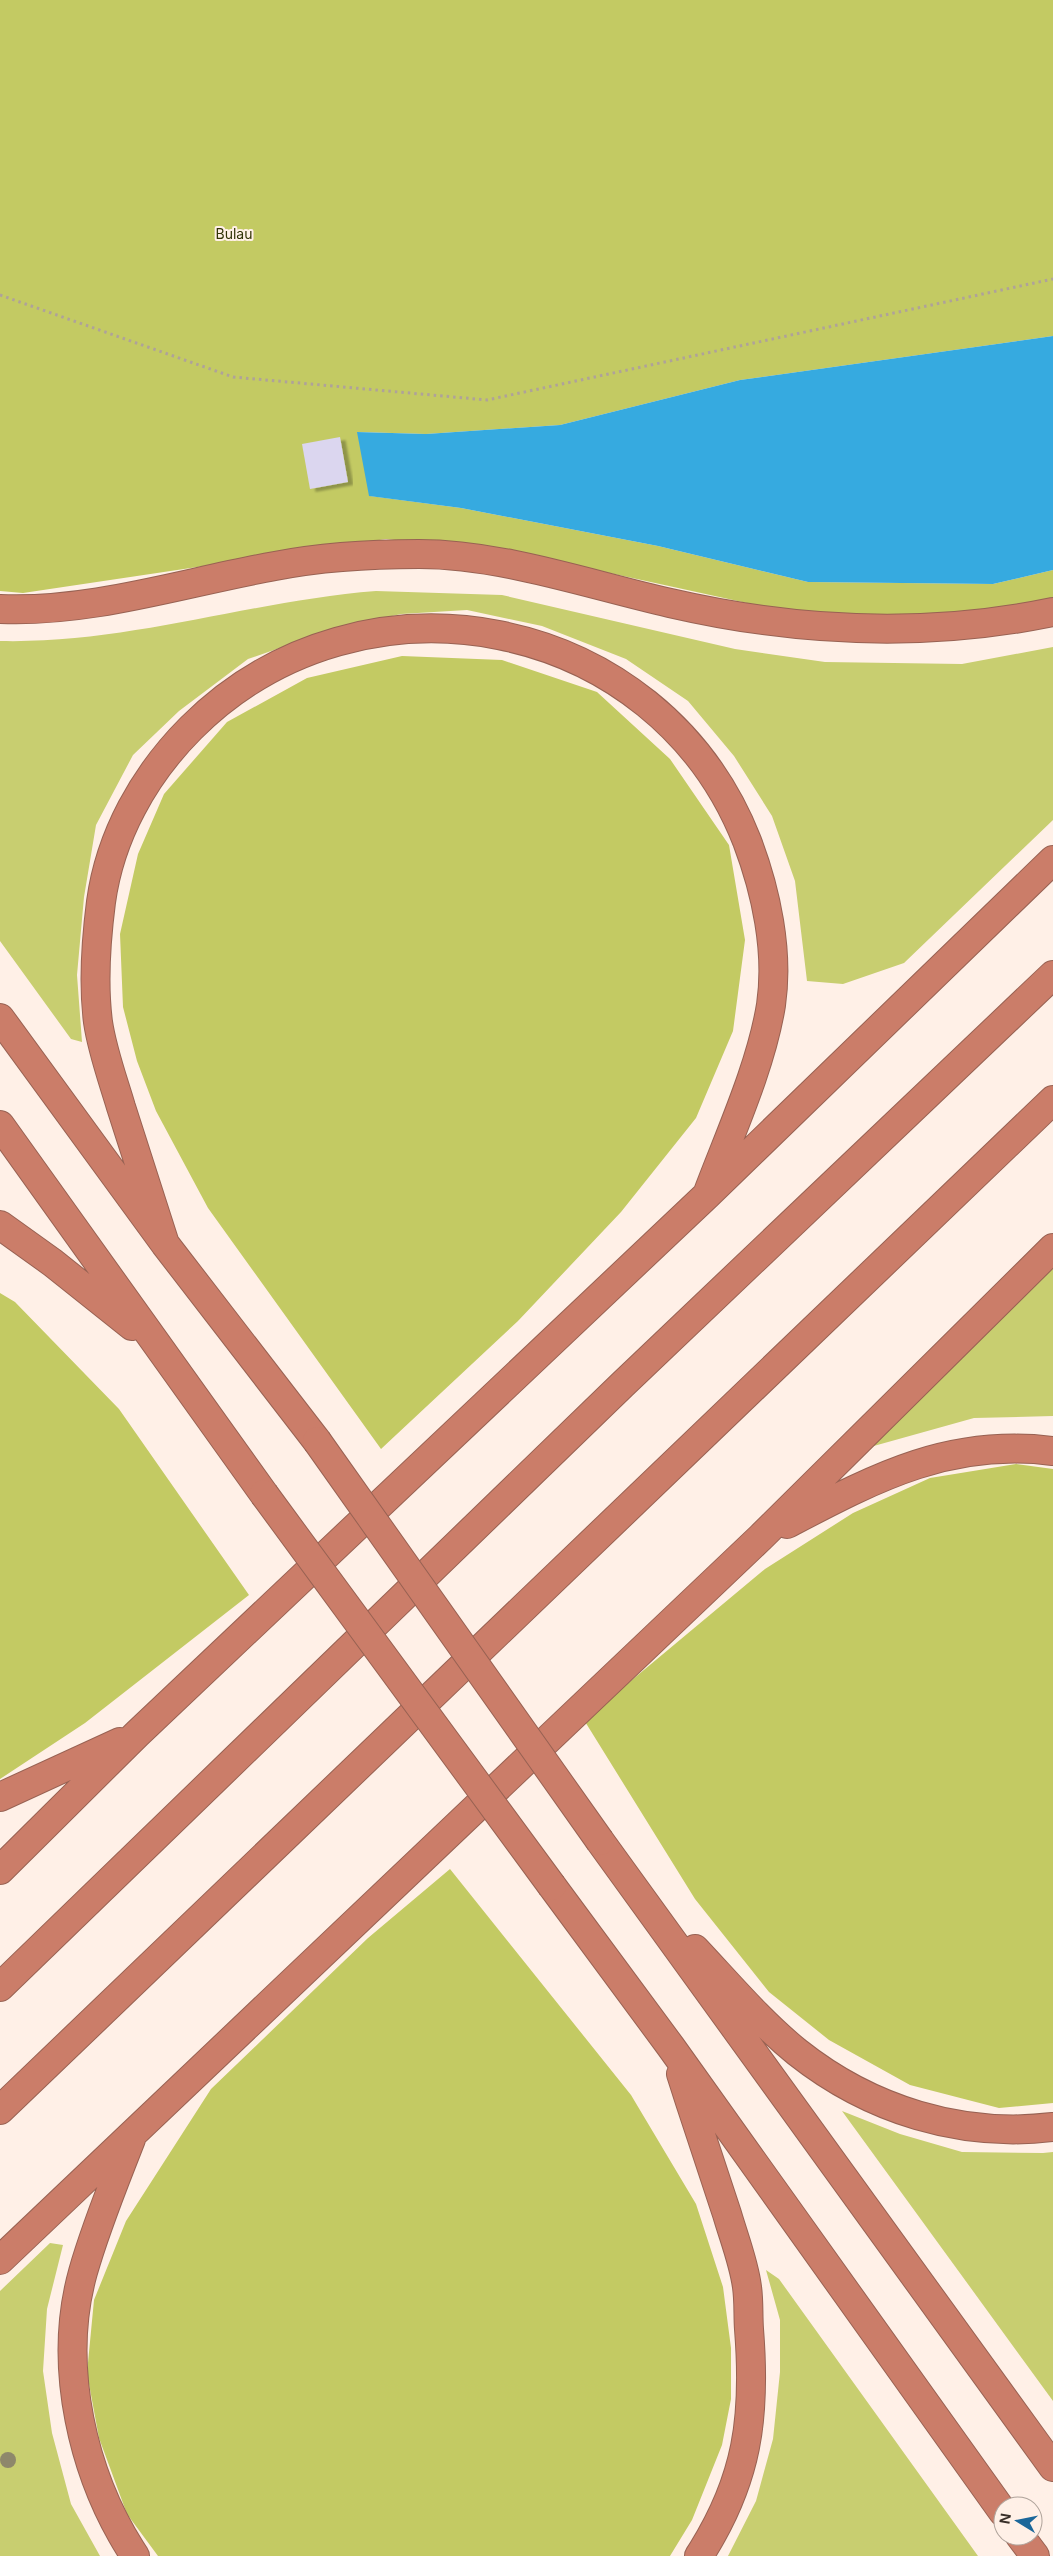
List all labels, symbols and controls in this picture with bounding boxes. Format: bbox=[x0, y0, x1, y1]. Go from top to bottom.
park label: Bulau bbox=[216, 225, 252, 242]
north arrow bbox=[993, 2496, 1043, 2546]
text: N bbox=[995, 2512, 1014, 2525]

